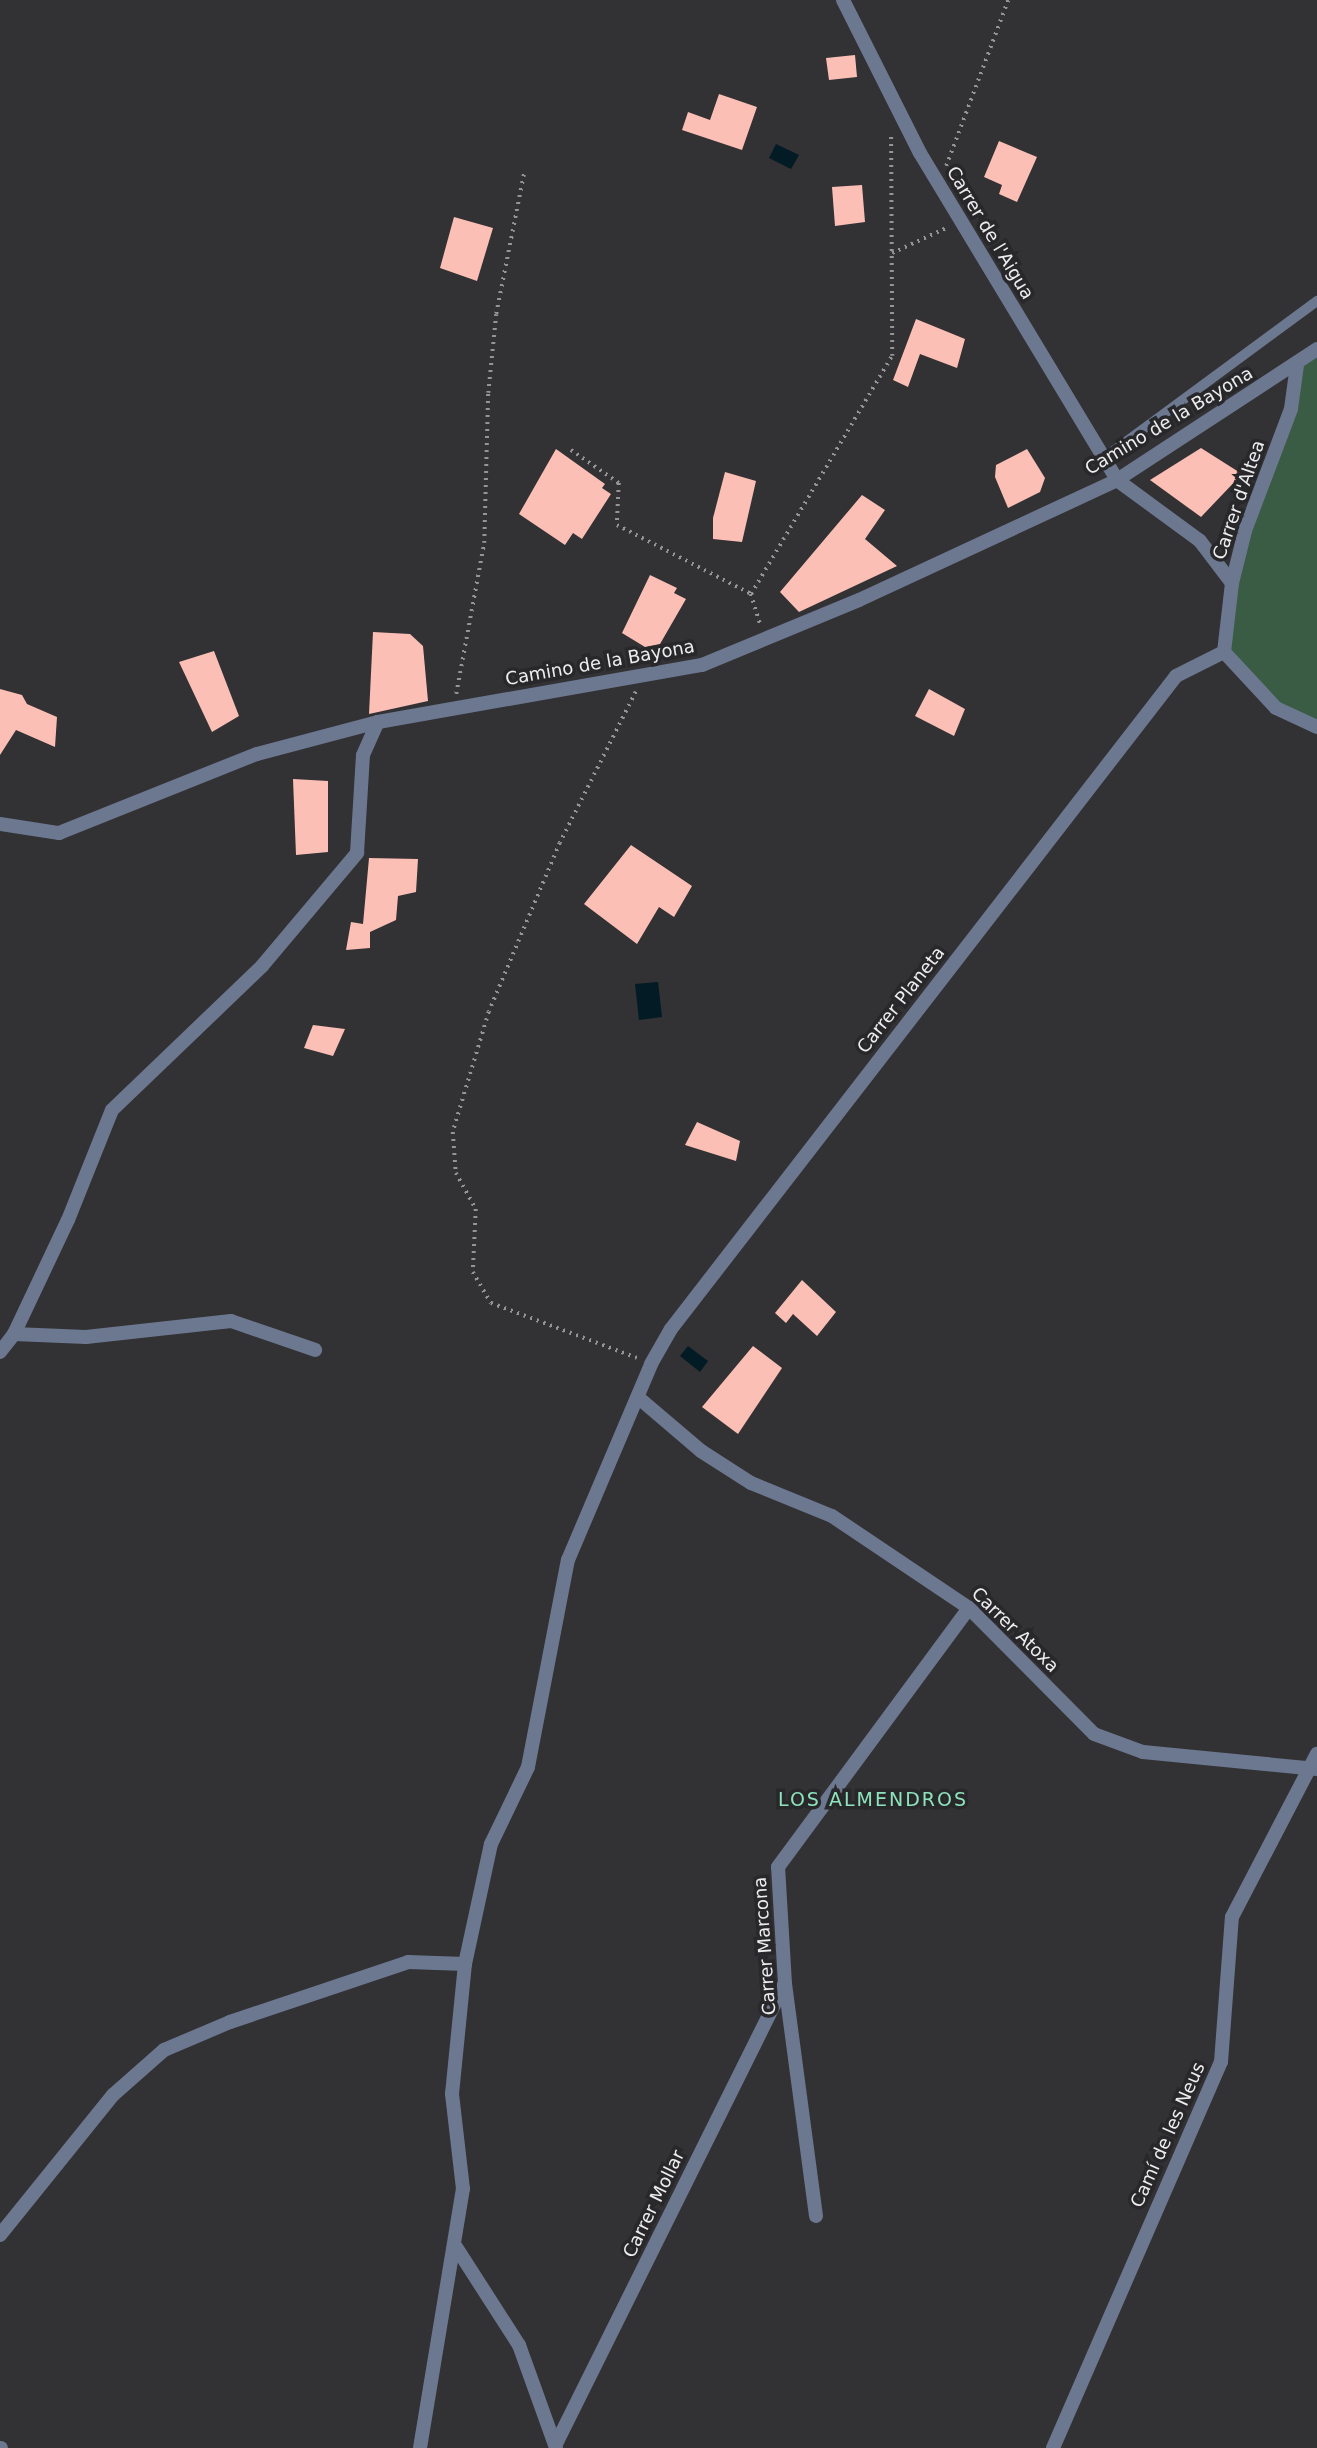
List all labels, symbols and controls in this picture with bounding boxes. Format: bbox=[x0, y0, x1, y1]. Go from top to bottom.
street label: Carrer de l'Aigua bbox=[942, 163, 1038, 303]
street label: Camino de la Bayona bbox=[1081, 362, 1257, 480]
street label: Carrer d'Altea bbox=[1208, 438, 1270, 562]
street label: Camino de la Bayona bbox=[504, 636, 696, 690]
street label: Carrer Planeta bbox=[853, 942, 949, 1058]
street label: Carrer Atoxa bbox=[967, 1583, 1063, 1677]
district label: LOS ALMENDROS bbox=[780, 1789, 966, 1811]
street label: Carrer Marcona bbox=[749, 1876, 781, 2016]
street label: Camí de les Neus bbox=[1126, 2059, 1210, 2211]
street label: Carrer Mollar bbox=[619, 2147, 689, 2261]

